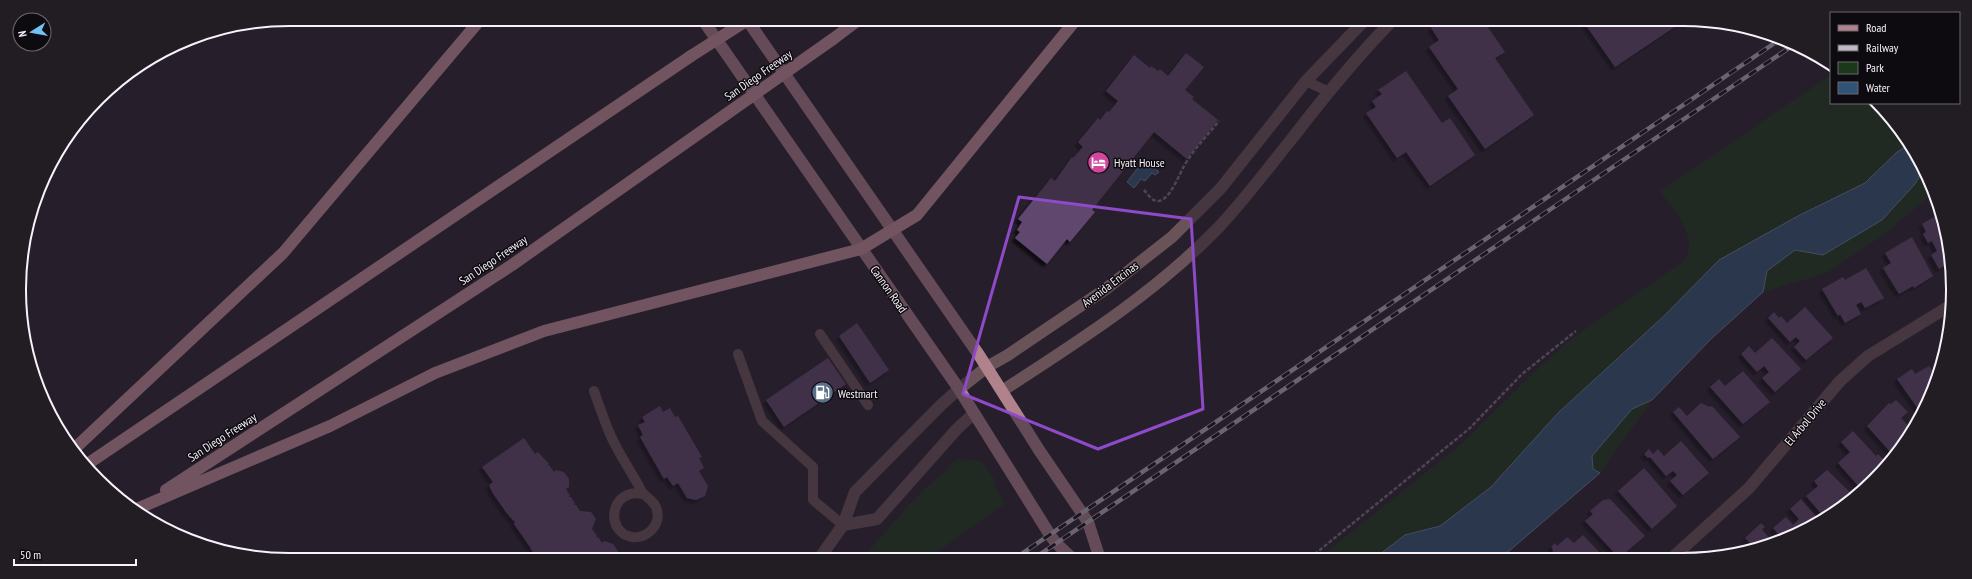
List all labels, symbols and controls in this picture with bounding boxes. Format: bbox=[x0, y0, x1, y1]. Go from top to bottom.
north arrow bbox=[12, 12, 52, 52]
legend bbox=[1830, 12, 1960, 104]
text: Road bbox=[1866, 20, 1886, 35]
text: N bbox=[15, 30, 30, 38]
text: Railway bbox=[1866, 40, 1899, 55]
street label: San Diego Freeway bbox=[721, 46, 795, 104]
text: Park bbox=[1866, 60, 1884, 75]
text: Water bbox=[1866, 80, 1891, 95]
hotel icon: Hyatt House bbox=[1086, 149, 1112, 175]
place label: Hyatt House bbox=[1114, 155, 1165, 170]
street label: San Diego Freeway bbox=[456, 231, 530, 288]
street label: Avenida Encinas bbox=[1079, 258, 1141, 310]
street label: Cannon Road bbox=[867, 263, 911, 315]
fuel station icon: Westmart bbox=[809, 380, 835, 406]
place label: Westmart bbox=[838, 386, 878, 401]
street label: El Arbol Drive bbox=[1781, 395, 1829, 449]
street label: San Diego Freeway bbox=[185, 409, 260, 465]
scale bar bbox=[14, 541, 136, 567]
text: 50 m bbox=[20, 547, 41, 562]

